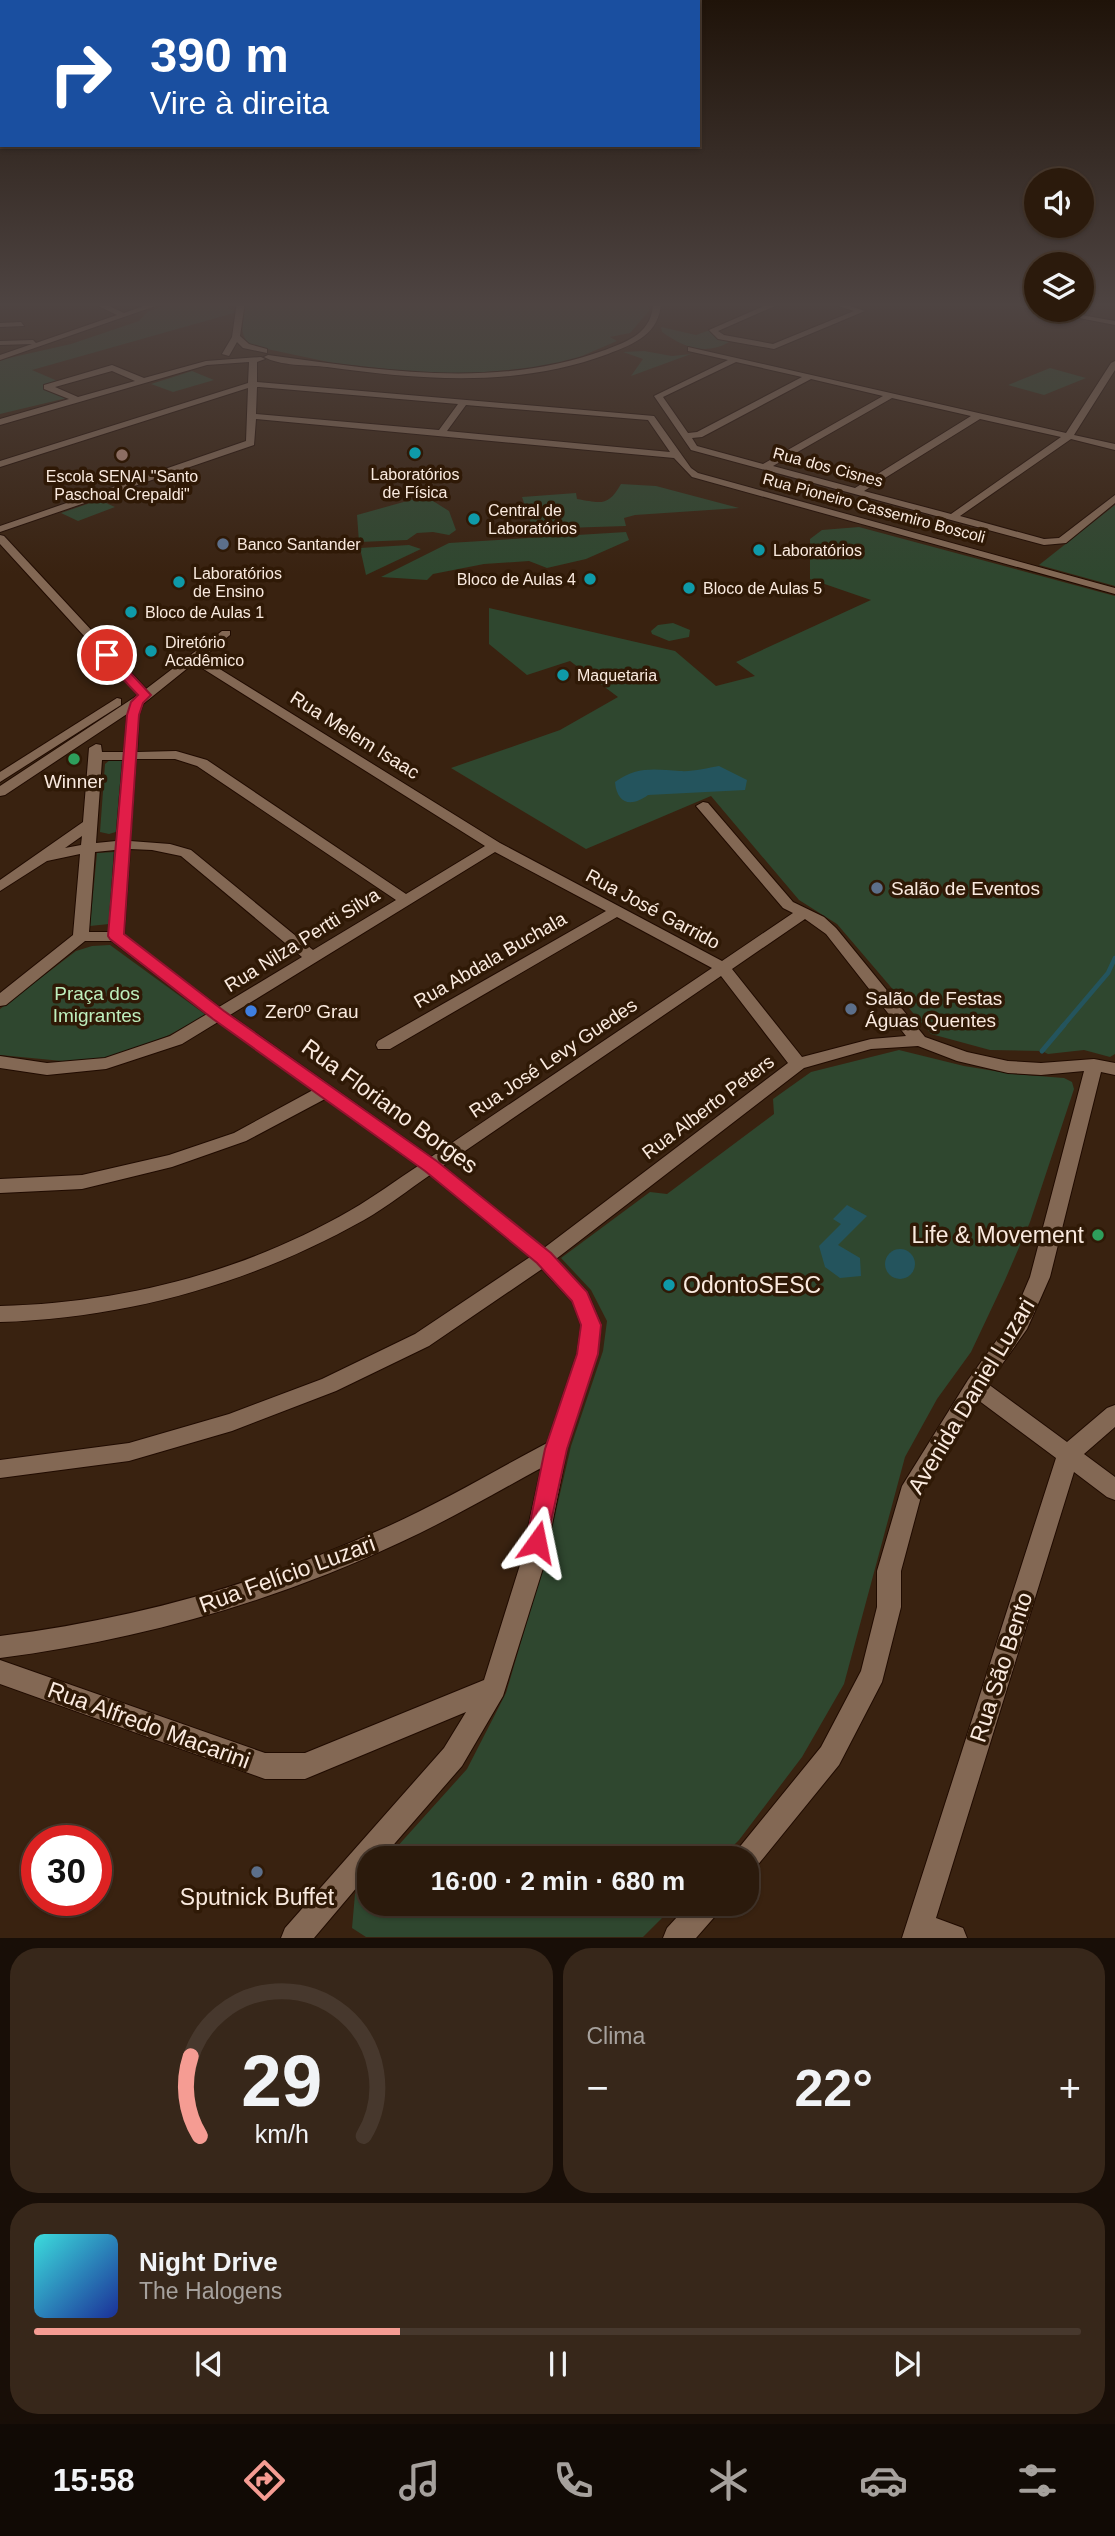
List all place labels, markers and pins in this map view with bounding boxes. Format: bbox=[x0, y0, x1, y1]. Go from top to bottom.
marker: Laboratórios de Física bbox=[407, 445, 423, 461]
marker: Escola SENAI "Santo Paschoal Crepaldi" bbox=[114, 447, 130, 463]
place label: Laboratórios de Física bbox=[371, 466, 459, 501]
place label: Escola SENAI "Santo Paschoal Crepaldi" bbox=[46, 468, 198, 503]
place label: Central de Laboratórios bbox=[488, 502, 577, 537]
marker: Central de Laboratórios bbox=[466, 511, 482, 527]
marker: Banco Santander bbox=[215, 536, 231, 552]
place label: Banco Santander bbox=[237, 536, 361, 553]
marker: Laboratórios bbox=[751, 542, 767, 558]
place label: Laboratórios bbox=[773, 542, 862, 559]
place label: Laboratórios de Ensino bbox=[193, 565, 282, 600]
place label: Bloco de Aulas 4 bbox=[457, 571, 576, 588]
marker: Bloco de Aulas 4 bbox=[582, 571, 598, 587]
marker: Laboratórios de Ensino bbox=[171, 574, 187, 590]
marker: Bloco de Aulas 5 bbox=[681, 580, 697, 596]
place label: Bloco de Aulas 5 bbox=[703, 580, 822, 597]
marker: Bloco de Aulas 1 bbox=[123, 604, 139, 620]
place label: Bloco de Aulas 1 bbox=[145, 604, 264, 621]
pin bbox=[77, 625, 137, 685]
place label: Diretório Acadêmico bbox=[165, 634, 244, 669]
marker: Diretório Acadêmico bbox=[143, 643, 159, 659]
marker: Maquetaria bbox=[555, 667, 571, 683]
place label: Maquetaria bbox=[577, 667, 657, 684]
marker: Winner bbox=[66, 751, 82, 767]
place label: Winner bbox=[44, 771, 105, 792]
place label: Salão de Eventos bbox=[891, 878, 1040, 899]
marker: Salão de Eventos bbox=[869, 880, 885, 896]
place label: Salão de Festas Águas Quentes bbox=[865, 988, 1002, 1031]
place label: Zer0º Grau bbox=[265, 1001, 359, 1022]
marker: Salão de Festas Águas Quentes bbox=[843, 1001, 859, 1017]
marker: Zer0º Grau bbox=[243, 1003, 259, 1019]
place label: Life & Movement bbox=[911, 1222, 1085, 1248]
marker: Life & Movement bbox=[1090, 1227, 1106, 1243]
place label: OdontoSESC bbox=[683, 1272, 821, 1298]
marker: OdontoSESC bbox=[661, 1277, 677, 1293]
marker: Sputnick Buffet bbox=[249, 1864, 265, 1880]
place label: Sputnick Buffet bbox=[180, 1884, 335, 1910]

